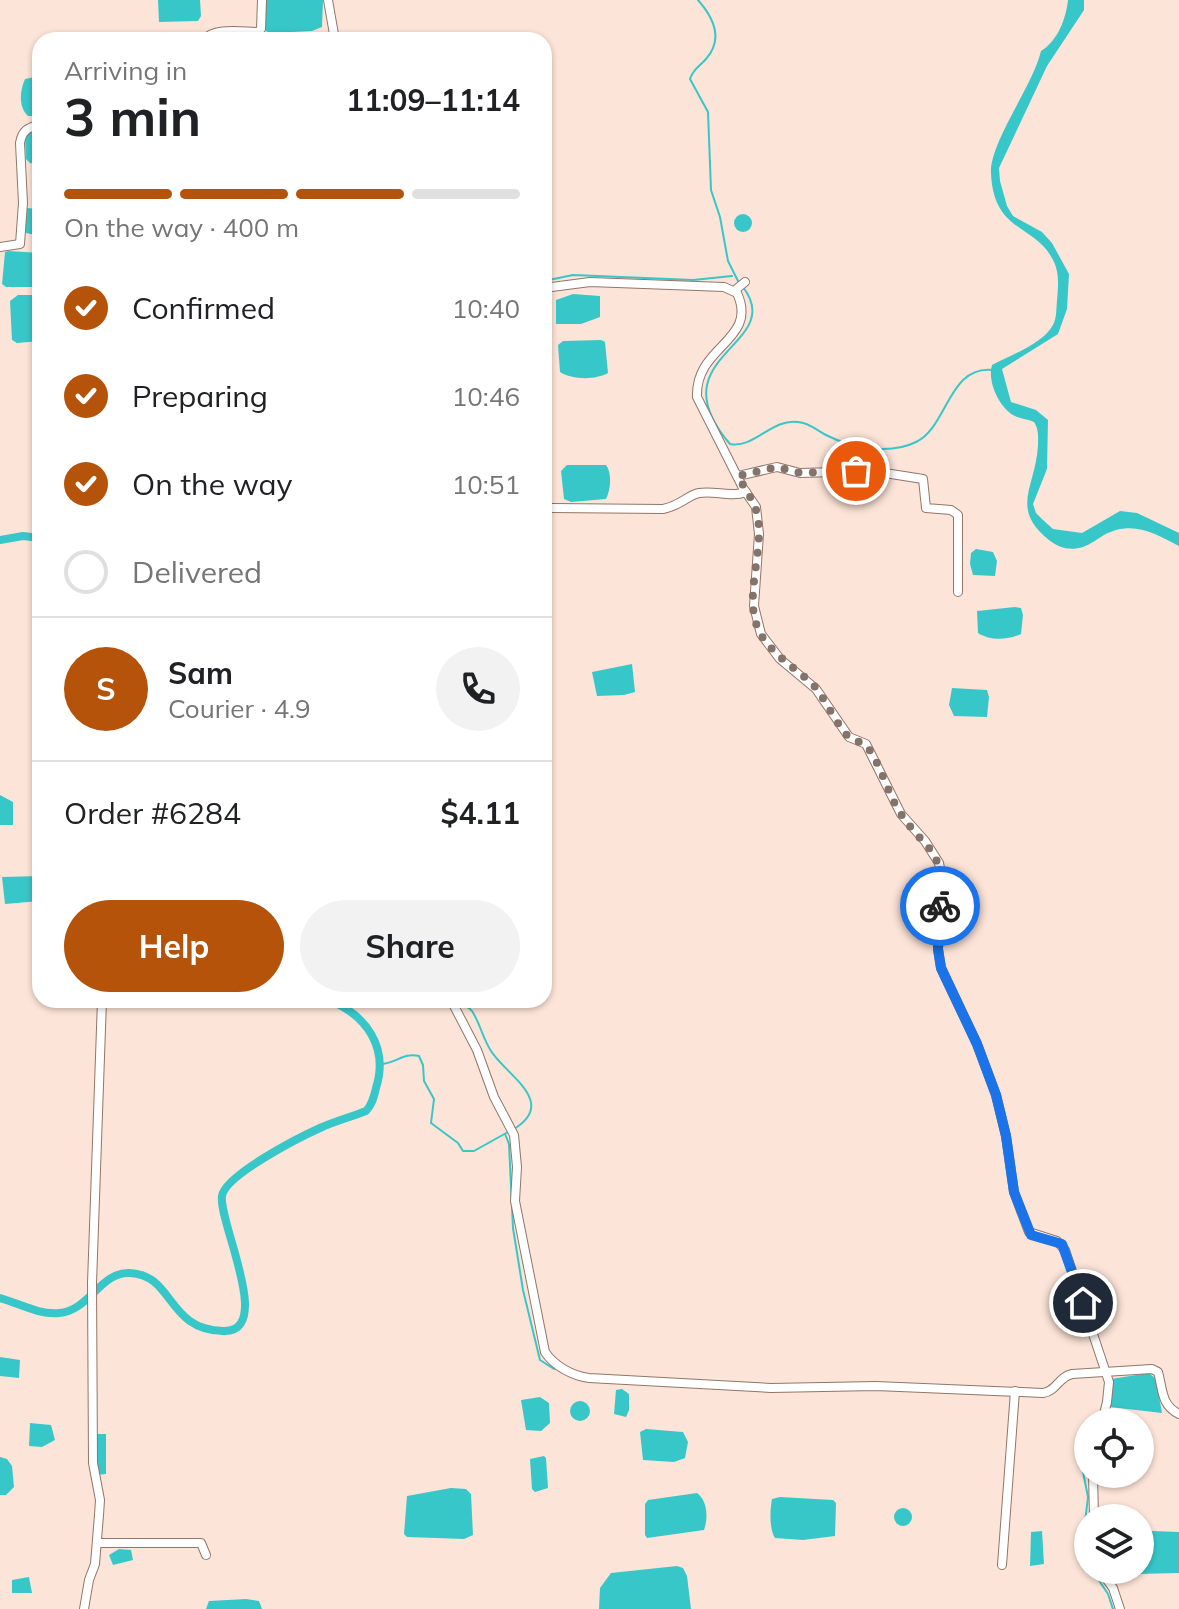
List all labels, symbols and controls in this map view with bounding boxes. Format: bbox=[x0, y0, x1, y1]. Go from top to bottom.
text: Arriving in bbox=[64, 54, 187, 87]
text: 11:09–11:14 bbox=[346, 81, 520, 119]
text: 3 min bbox=[64, 84, 201, 149]
text: On the way · 400 m bbox=[64, 211, 299, 244]
icon: check bbox=[64, 286, 108, 330]
text: Confirmed bbox=[132, 289, 275, 327]
text: 10:40 bbox=[452, 292, 520, 325]
icon: check bbox=[64, 374, 108, 418]
text: Preparing bbox=[132, 377, 268, 415]
text: 10:46 bbox=[452, 380, 520, 413]
pin bbox=[822, 437, 890, 505]
icon: bag bbox=[834, 449, 878, 493]
icon: check bbox=[64, 462, 108, 506]
text: On the way bbox=[132, 465, 292, 503]
text: 10:51 bbox=[452, 468, 520, 501]
text: Delivered bbox=[132, 553, 262, 591]
button: phone bbox=[436, 647, 520, 731]
text: Sam bbox=[168, 654, 233, 692]
text: S bbox=[96, 670, 116, 708]
text: Courier · 4.9 bbox=[168, 692, 311, 725]
text: Order #6284 bbox=[64, 794, 241, 832]
text: $4.11 bbox=[441, 794, 520, 832]
courier bbox=[900, 866, 980, 946]
icon: bike bbox=[918, 884, 962, 928]
button: Help bbox=[64, 900, 284, 992]
button: Share bbox=[300, 900, 520, 992]
pin bbox=[1049, 1269, 1117, 1337]
icon: home bbox=[1061, 1281, 1105, 1325]
map controls bbox=[1074, 1408, 1154, 1584]
button: locate bbox=[1074, 1408, 1154, 1488]
button: layers bbox=[1074, 1504, 1154, 1584]

